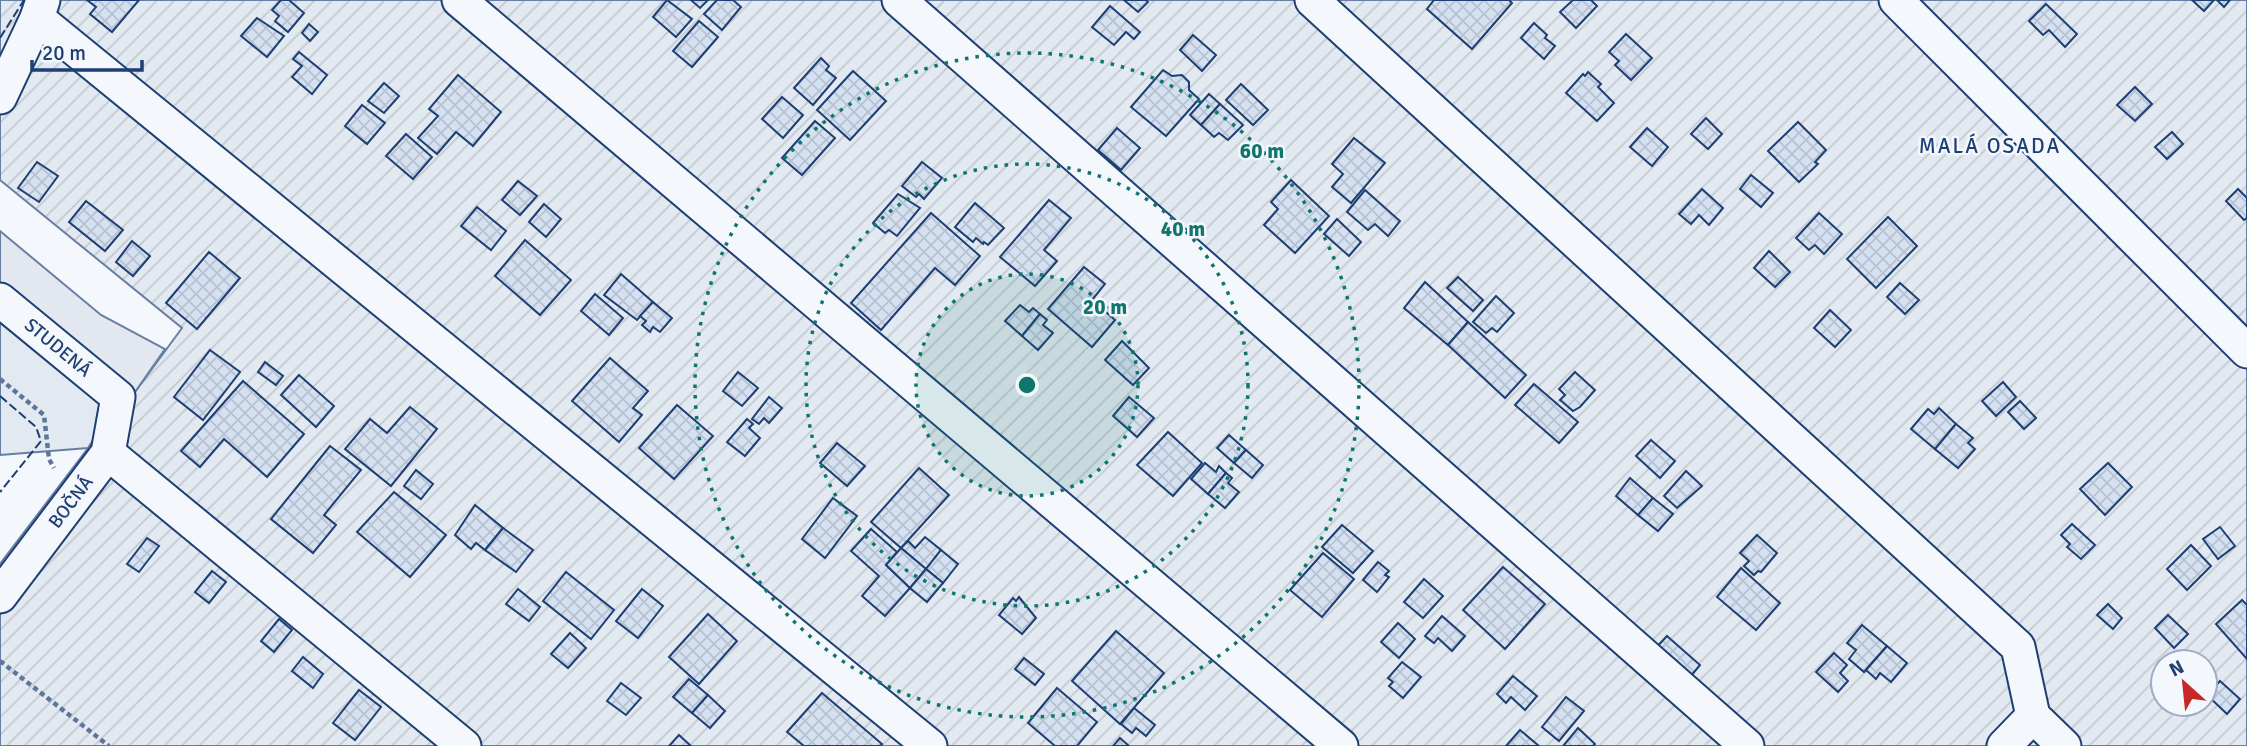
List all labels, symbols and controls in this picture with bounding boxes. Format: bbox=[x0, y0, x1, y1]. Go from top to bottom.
scale bar bbox=[32, 28, 142, 72]
text: 20 m bbox=[42, 40, 86, 66]
district label: MALÁ OSADA bbox=[1919, 133, 2061, 159]
text: 60 m bbox=[1240, 138, 1284, 164]
text: 40 m bbox=[1161, 216, 1205, 242]
text: 20 m bbox=[1083, 294, 1127, 320]
street label: STUDENÁ bbox=[20, 313, 97, 382]
centre of rings bbox=[1015, 373, 1039, 397]
street label: BOČNÁ bbox=[43, 470, 99, 533]
north arrow bbox=[2149, 648, 2219, 718]
text: N bbox=[2165, 655, 2188, 682]

